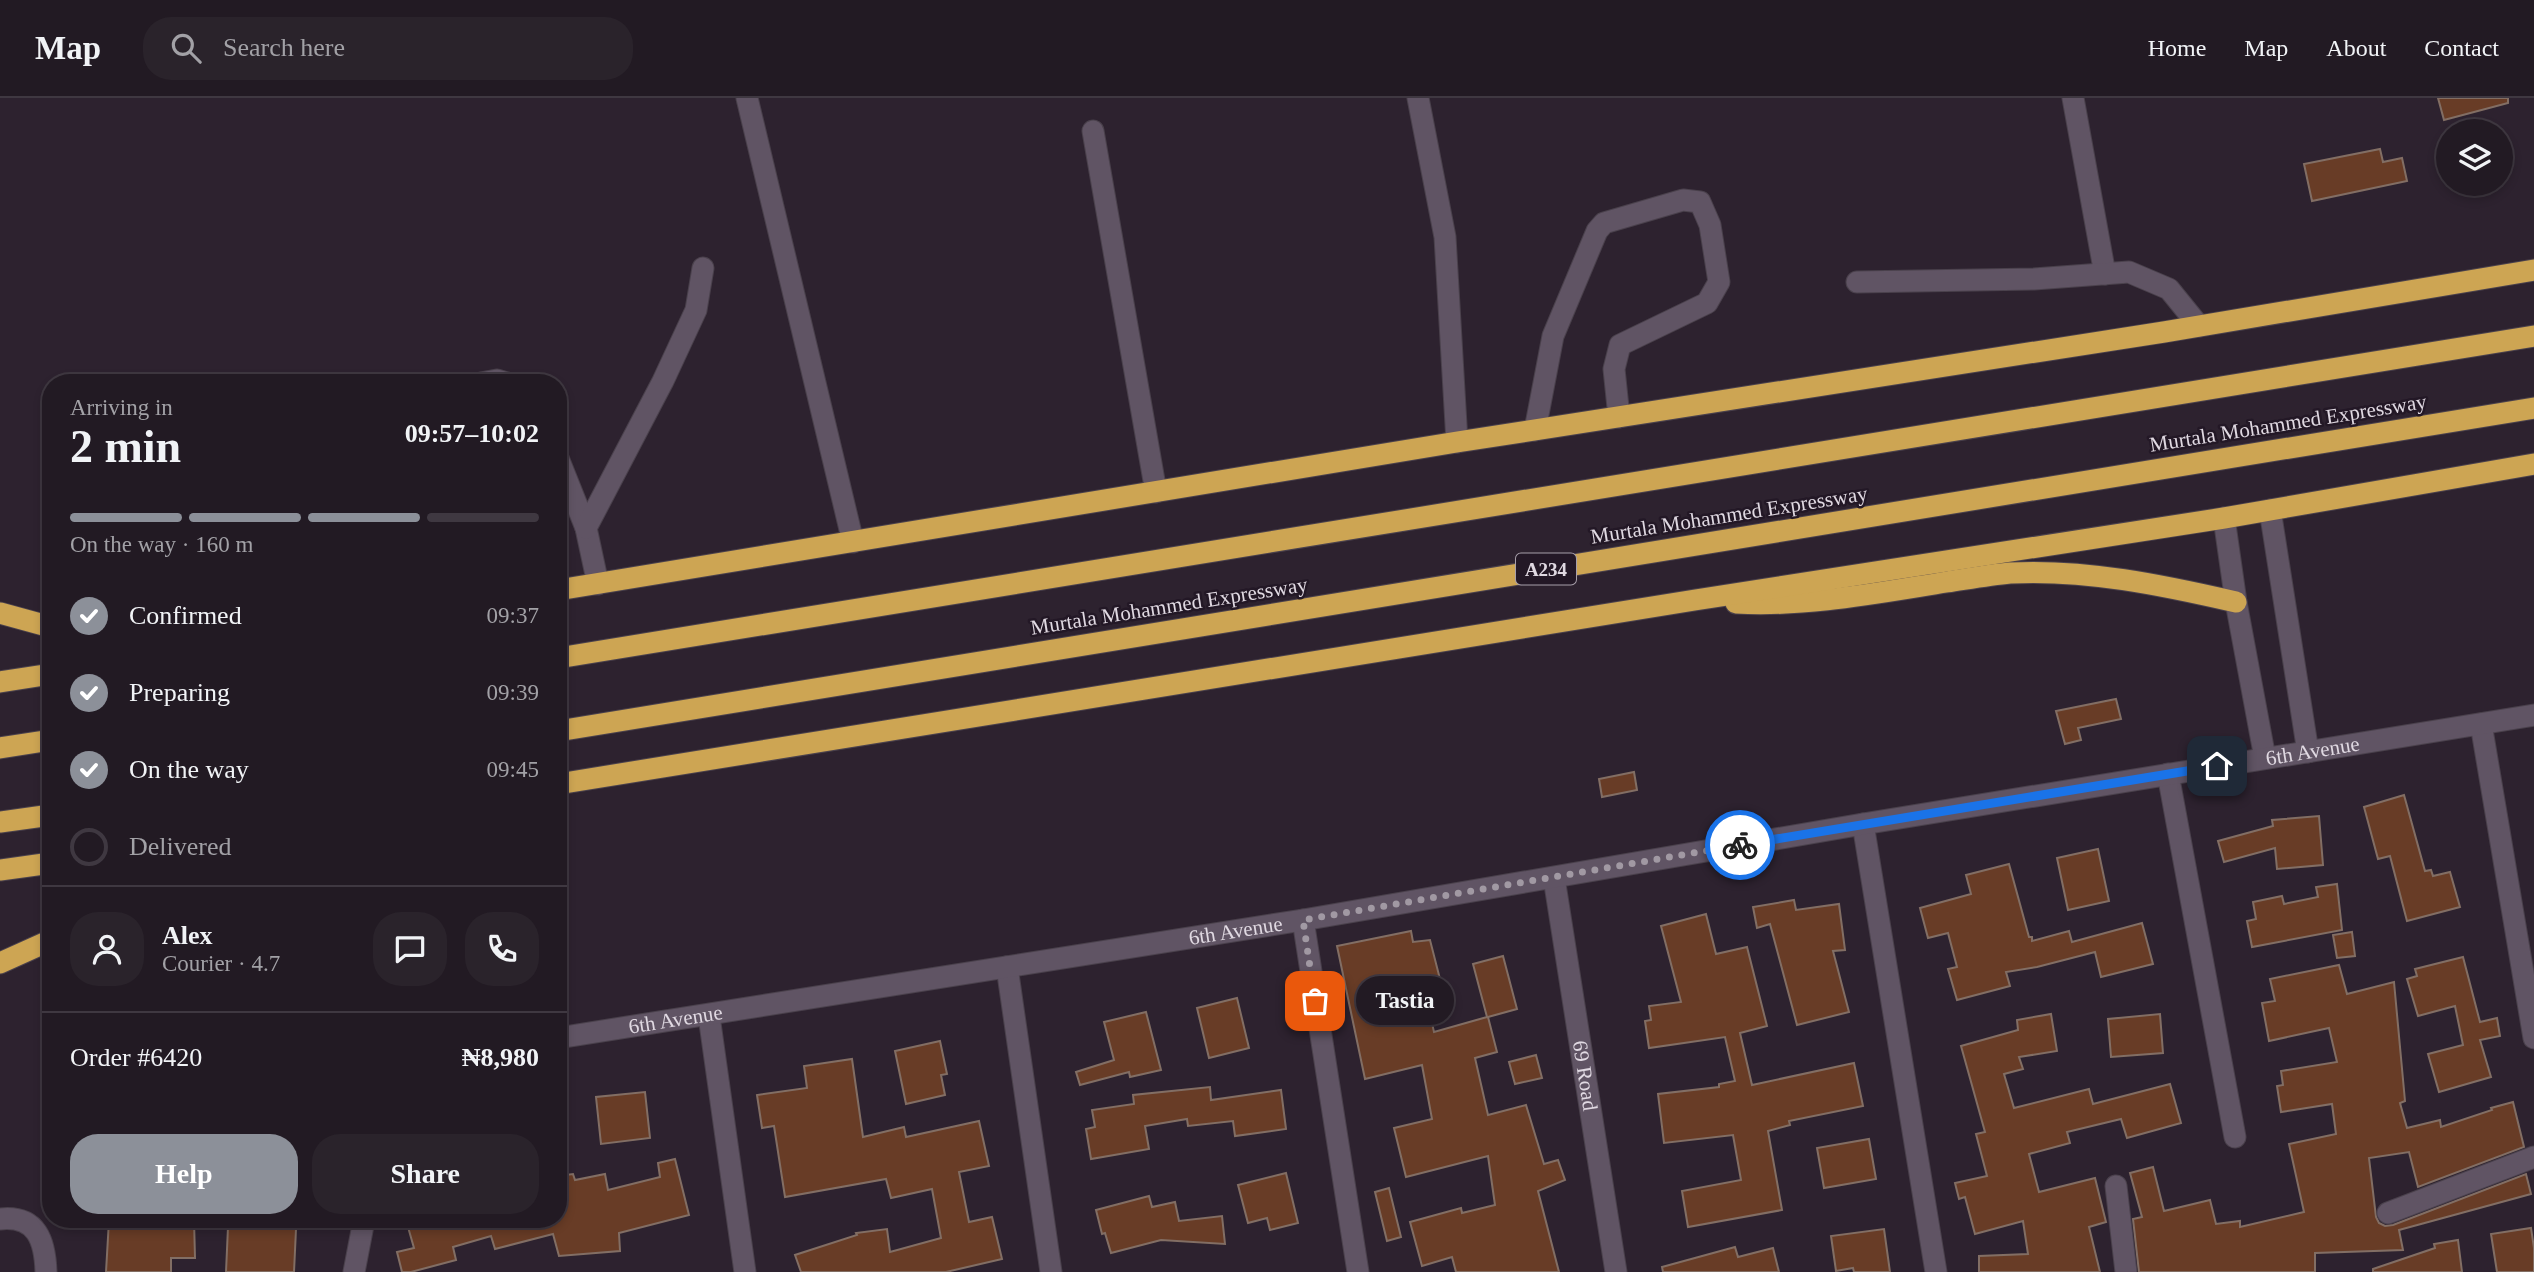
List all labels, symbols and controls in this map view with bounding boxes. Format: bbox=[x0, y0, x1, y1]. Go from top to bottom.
search box bbox=[143, 17, 633, 80]
icon: search bbox=[167, 29, 205, 67]
text: Map bbox=[35, 30, 101, 66]
text: Search here bbox=[223, 33, 345, 62]
text: Home bbox=[2148, 35, 2206, 61]
text: Map bbox=[2244, 35, 2288, 61]
text: About bbox=[2326, 35, 2386, 61]
text: Contact bbox=[2424, 35, 2499, 61]
map controls bbox=[2436, 119, 2513, 196]
button: layers bbox=[2436, 119, 2513, 196]
street label: Murtala Mohammed Expressway bbox=[2148, 389, 2429, 457]
text: Arriving in bbox=[70, 395, 173, 420]
text: 09:57–10:02 bbox=[405, 419, 539, 448]
text: 2 min bbox=[70, 421, 181, 472]
street label: Murtala Mohammed Expressway bbox=[1589, 481, 1870, 549]
text: On the way · 160 m bbox=[70, 532, 253, 557]
road number: A234 bbox=[1516, 554, 1576, 584]
street label: Murtala Mohammed Expressway bbox=[1029, 572, 1310, 640]
icon: check bbox=[70, 597, 108, 635]
text: Confirmed bbox=[129, 601, 242, 630]
text: 09:37 bbox=[487, 603, 539, 628]
icon: check bbox=[70, 674, 108, 712]
text: Preparing bbox=[129, 678, 230, 707]
text: 09:39 bbox=[487, 680, 539, 705]
street label: 6th Avenue bbox=[2264, 732, 2361, 770]
pin bbox=[2187, 736, 2247, 796]
icon: home bbox=[2198, 747, 2236, 785]
icon: check bbox=[70, 751, 108, 789]
text: On the way bbox=[129, 755, 249, 784]
text: 09:45 bbox=[487, 757, 539, 782]
courier bbox=[1705, 810, 1775, 880]
icon: bike bbox=[1721, 826, 1759, 864]
text: Delivered bbox=[129, 832, 232, 861]
street label: 6th Avenue bbox=[1187, 911, 1284, 950]
button: person bbox=[70, 912, 144, 986]
button: chat bbox=[373, 912, 447, 986]
button: phone bbox=[465, 912, 539, 986]
text: Alex bbox=[162, 921, 213, 950]
text: Courier · 4.7 bbox=[162, 951, 280, 976]
pin bbox=[1285, 971, 1345, 1031]
callout: Tastia bbox=[1357, 976, 1455, 1026]
icon: bag bbox=[1296, 982, 1334, 1020]
text: Tastia bbox=[1375, 988, 1435, 1013]
street label: 6th Avenue bbox=[627, 1000, 724, 1039]
street label: 69 Road bbox=[1568, 1039, 1603, 1113]
text: Order #6420 bbox=[70, 1043, 202, 1072]
text: ₦8,980 bbox=[462, 1043, 539, 1072]
button: Help bbox=[70, 1134, 298, 1214]
button: Share bbox=[312, 1134, 539, 1214]

